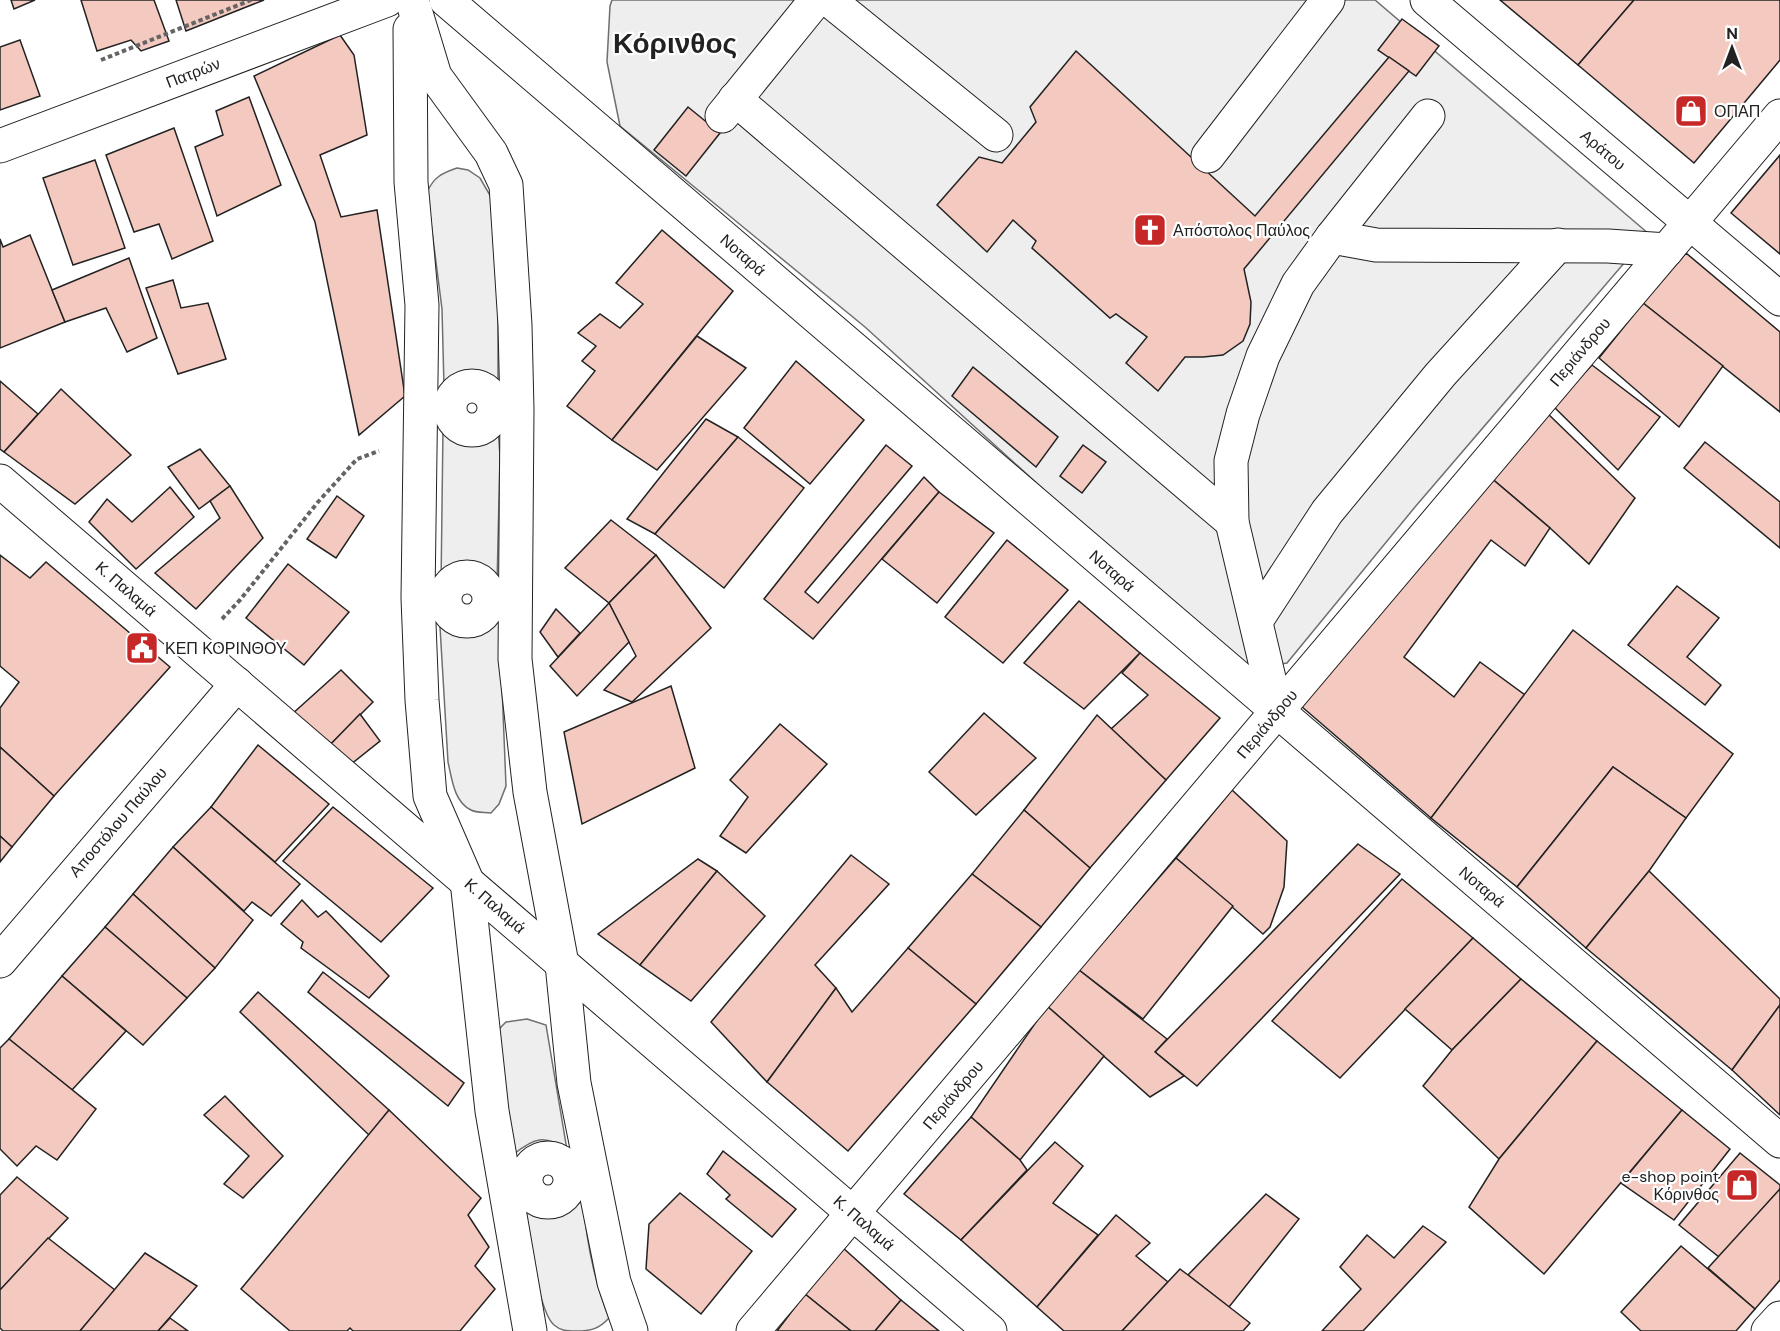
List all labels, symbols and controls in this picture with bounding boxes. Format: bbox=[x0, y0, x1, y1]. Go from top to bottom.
north arrow bbox=[1702, 18, 1762, 78]
text: N bbox=[1726, 23, 1738, 44]
district label: Κόρινθος bbox=[613, 25, 737, 62]
street label: Πατρών bbox=[163, 53, 223, 93]
shop icon: ΟΠΑΠ bbox=[1673, 93, 1709, 129]
place label: ΟΠΑΠ bbox=[1714, 101, 1760, 122]
street label: Αράτου bbox=[1576, 125, 1630, 175]
church icon: Απόστολος Παύλος bbox=[1132, 212, 1168, 248]
place label: Απόστολος Παύλος bbox=[1173, 220, 1310, 241]
street label: Νοταρά bbox=[716, 229, 770, 281]
street label: Περιάνδρου bbox=[1545, 313, 1615, 391]
street label: Νοταρά bbox=[1085, 545, 1139, 597]
street label: Κ. Παλαμά bbox=[91, 557, 161, 621]
public building icon: ΚΕΠ ΚΟΡΙΝΘΟΥ bbox=[124, 630, 160, 666]
place label: ΚΕΠ ΚΟΡΙΝΘΟΥ bbox=[165, 638, 287, 659]
street label: Περιάνδρου bbox=[1232, 685, 1302, 763]
street label: Αποστόλου Παύλου bbox=[64, 763, 172, 881]
street label: Νοταρά bbox=[1455, 862, 1509, 912]
street label: Κ. Παλαμά bbox=[460, 874, 530, 938]
street label: Περιάνδρου bbox=[918, 1056, 988, 1134]
place label: e-shop point Κόρινθος bbox=[1621, 1166, 1719, 1205]
shop icon: e-shop point Κόρινθος bbox=[1724, 1167, 1760, 1203]
street label: Κ. Παλαμά bbox=[829, 1191, 899, 1255]

